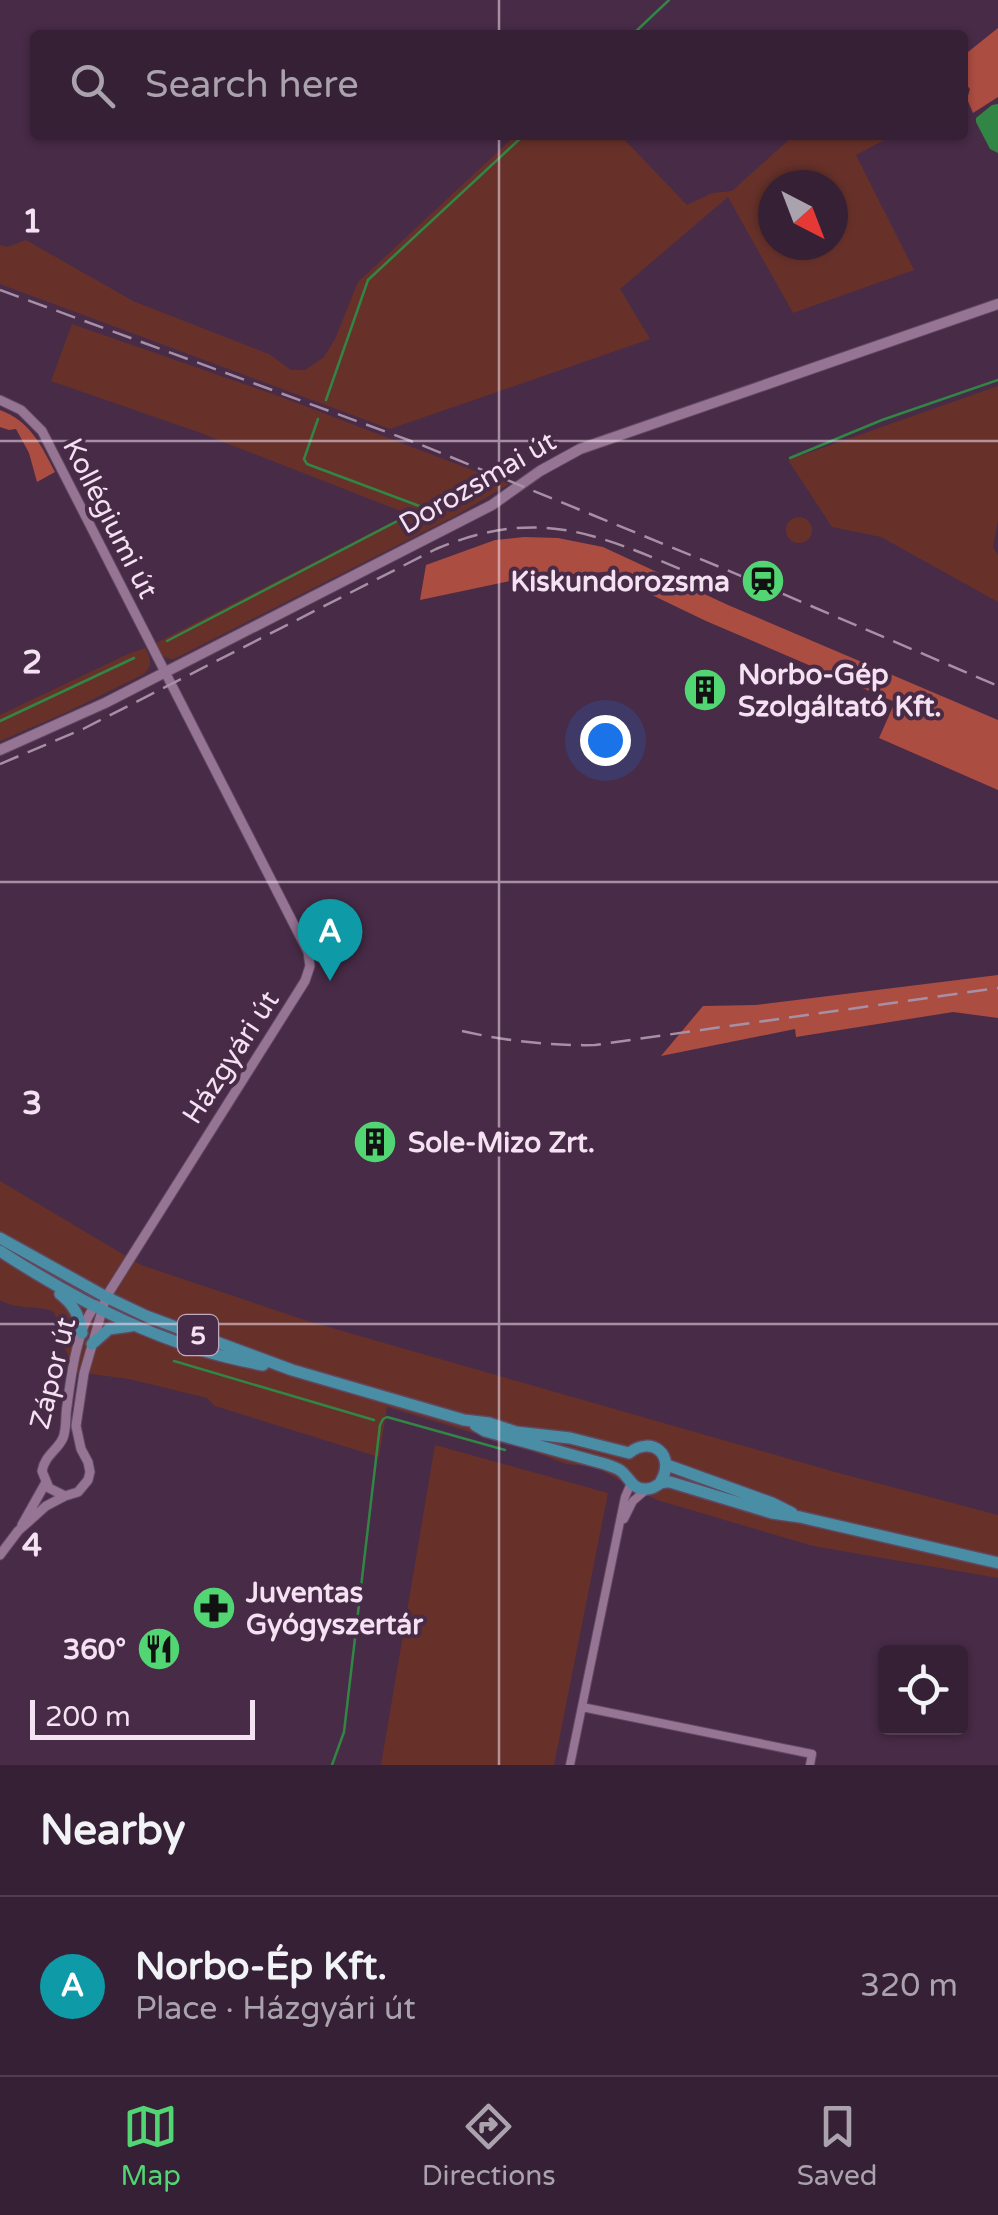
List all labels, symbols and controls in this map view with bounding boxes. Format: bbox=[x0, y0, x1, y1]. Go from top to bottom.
search box bbox=[30, 30, 968, 140]
icon: search bbox=[65, 58, 120, 113]
text: Search here bbox=[145, 62, 359, 108]
north arrow bbox=[758, 170, 848, 260]
text: 1 bbox=[22, 203, 42, 241]
street label: Dorozsmai út bbox=[393, 424, 562, 542]
street label: Kollégiumi út bbox=[55, 433, 165, 604]
station icon: Kiskundorozsma bbox=[740, 558, 786, 604]
place label: Kiskundorozsma bbox=[511, 565, 730, 599]
text: 2 bbox=[22, 644, 42, 682]
place label: Norbo-Gép Szolgáltató Kft. bbox=[738, 658, 942, 724]
building icon: Norbo-Gép Szolgáltató Kft. bbox=[682, 667, 728, 713]
your location bbox=[580, 715, 631, 766]
pin: A bbox=[298, 898, 362, 981]
street label: Házgyári út bbox=[175, 984, 287, 1130]
text: 3 bbox=[22, 1085, 42, 1123]
building icon: Sole-Mizo Zrt. bbox=[352, 1119, 398, 1165]
place label: Sole-Mizo Zrt. bbox=[408, 1126, 595, 1160]
street label: Zápor út bbox=[23, 1314, 83, 1433]
road number: 5 bbox=[178, 1315, 218, 1355]
text: 4 bbox=[22, 1527, 42, 1565]
place label: Juventas Gyógyszertár bbox=[245, 1576, 424, 1642]
pharmacy icon: Juventas Gyógyszertár bbox=[191, 1585, 237, 1631]
restaurant icon: 360° bbox=[136, 1626, 182, 1672]
place label: 360° bbox=[63, 1633, 126, 1667]
map controls bbox=[878, 1645, 968, 1735]
button: locate bbox=[878, 1645, 968, 1735]
scale bar bbox=[30, 1695, 255, 1740]
text: 200 m bbox=[45, 1700, 131, 1734]
text: Nearby bbox=[40, 1805, 185, 1856]
text: Norbo-Ép Kft. bbox=[135, 1944, 387, 1990]
text: A bbox=[61, 1967, 84, 2005]
text: 320 m bbox=[860, 1967, 958, 2005]
text: Place · Házgyári út bbox=[135, 1990, 416, 2028]
tab: Map bbox=[120, 2099, 181, 2193]
tab: Directions bbox=[422, 2099, 556, 2193]
tab: Saved bbox=[797, 2099, 878, 2193]

